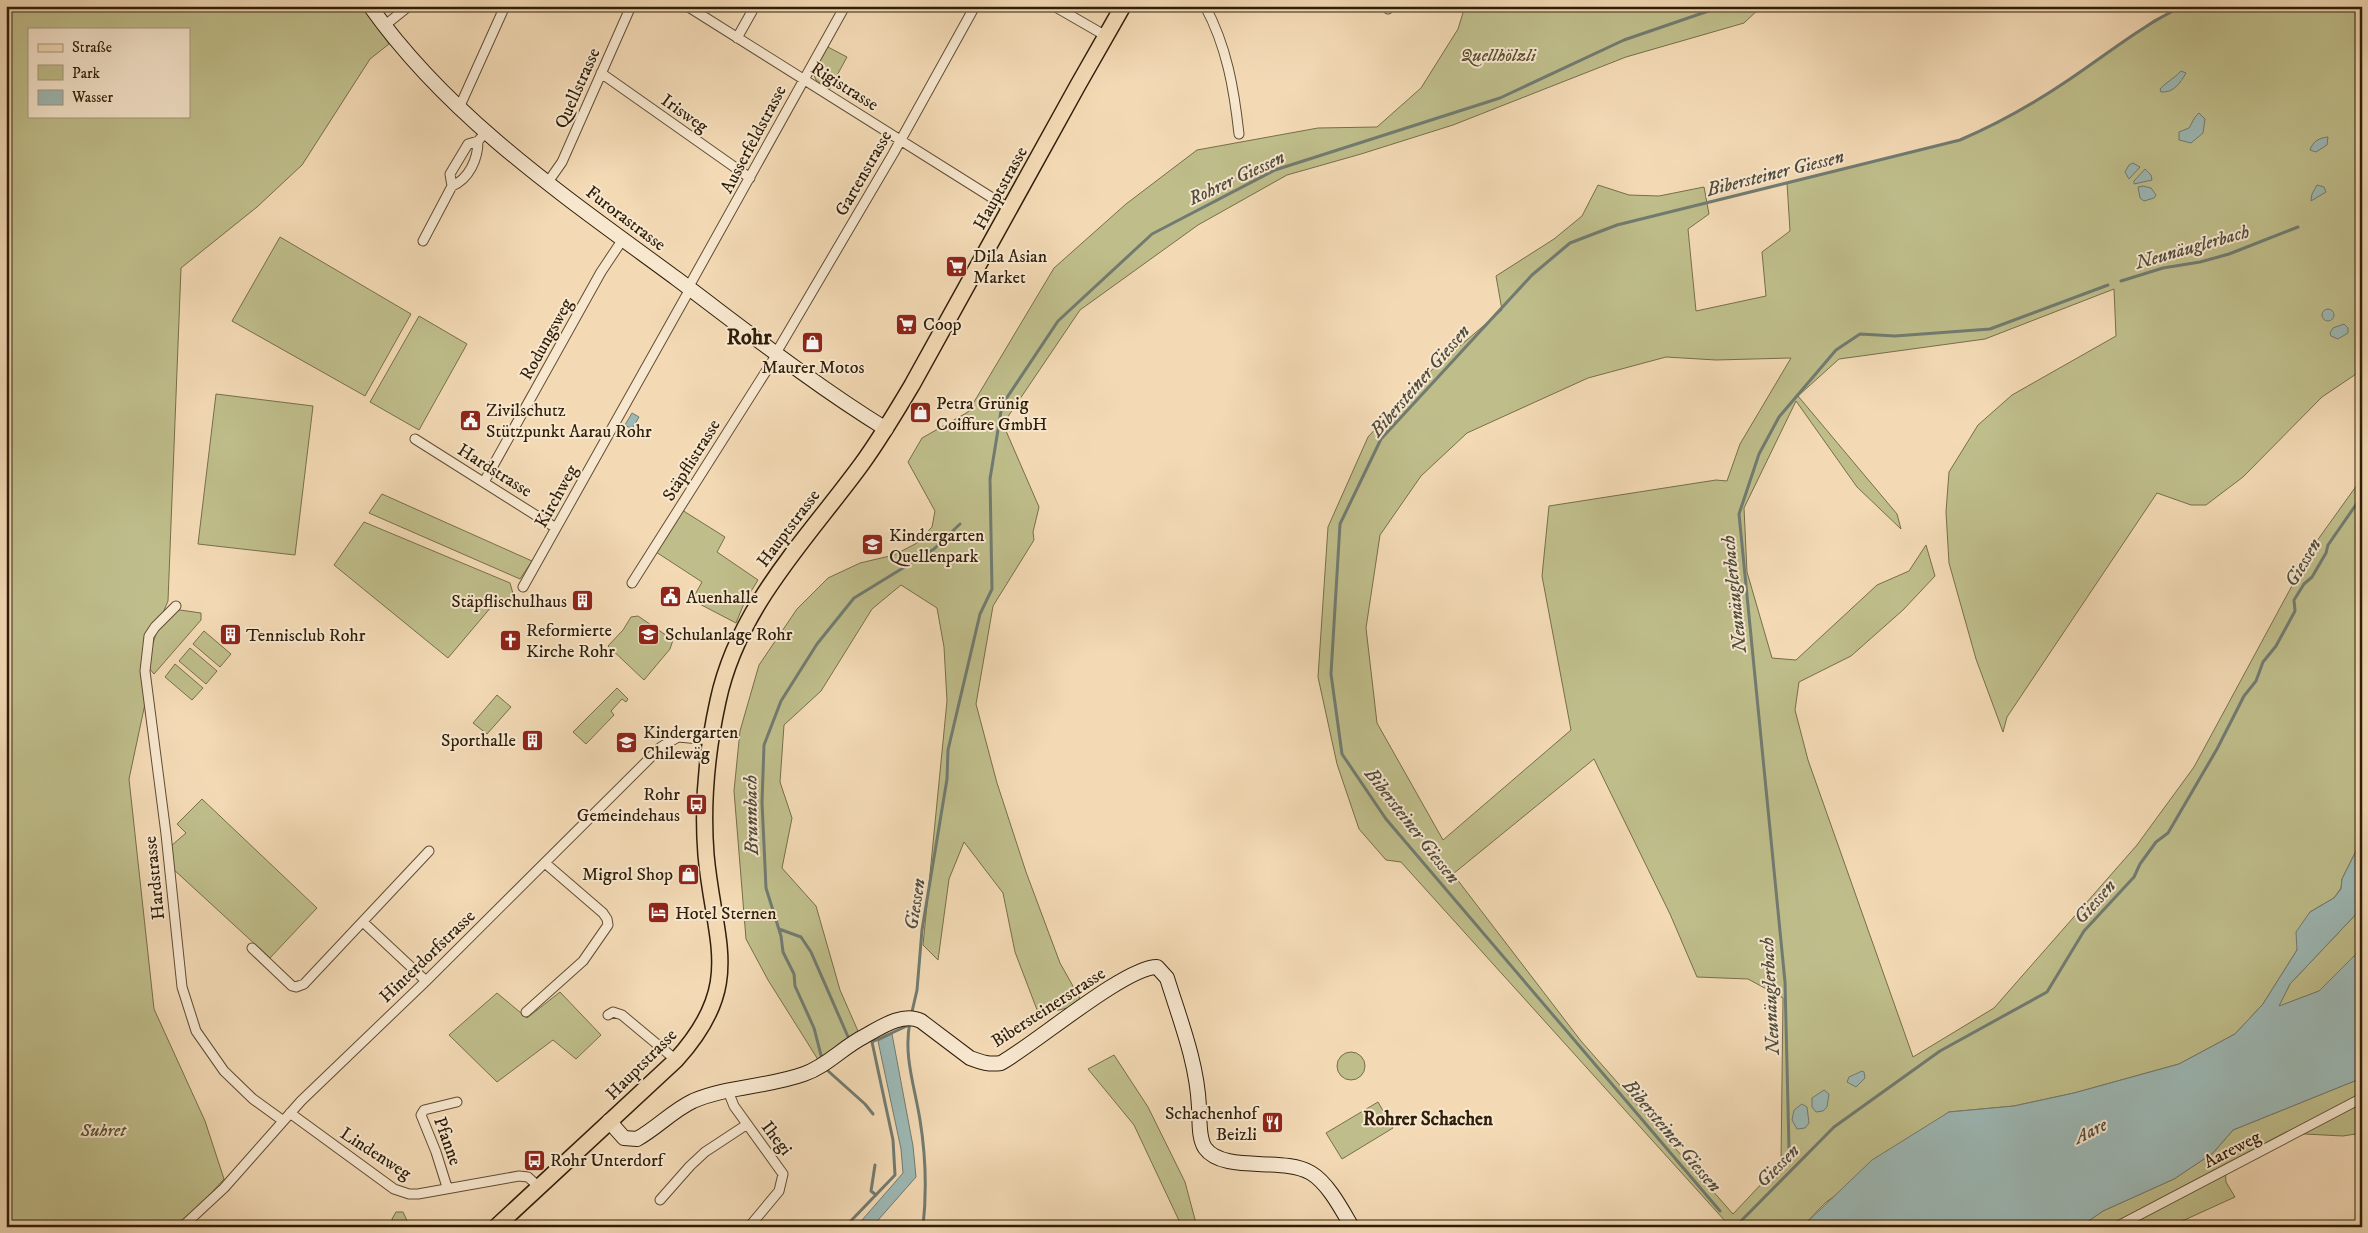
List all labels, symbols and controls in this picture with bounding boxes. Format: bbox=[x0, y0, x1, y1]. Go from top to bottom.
legend bbox=[28, 28, 190, 118]
text: Straße bbox=[72, 38, 112, 57]
street label: Quellstrasse bbox=[550, 45, 605, 132]
park label: Quellhölzli bbox=[1460, 45, 1537, 67]
street label: Rigistrasse bbox=[807, 57, 882, 116]
text: Park bbox=[72, 64, 101, 83]
street label: Ausserfeldstrasse bbox=[716, 82, 792, 197]
text: Wasser bbox=[71, 88, 113, 107]
street label: Irisweg bbox=[657, 90, 712, 138]
street label: Gartenstrasse bbox=[831, 127, 897, 220]
street label: Hauptstrasse bbox=[969, 143, 1033, 234]
water label: Bibersteiner Giessen bbox=[1703, 145, 1847, 202]
water label: Rohrer Giessen bbox=[1184, 146, 1289, 211]
street label: Furorastrasse bbox=[581, 182, 670, 256]
water label: Neunäuglerbach bbox=[2132, 220, 2252, 275]
place label: Dila Asian Market bbox=[973, 246, 1048, 289]
supermarket icon: Dila Asian Market bbox=[945, 254, 969, 278]
street label: Rodungsweg bbox=[515, 295, 578, 384]
supermarket icon: Coop bbox=[895, 312, 919, 336]
place label: Coop bbox=[923, 314, 962, 336]
water label: Bibersteiner Giessen bbox=[1365, 320, 1475, 442]
district label: Rohr bbox=[727, 324, 772, 351]
shop icon: Maurer Motos bbox=[801, 330, 825, 354]
place label: Maurer Motos bbox=[762, 357, 864, 379]
place label: Petra Grünig Coiffure GmbH bbox=[936, 393, 1047, 436]
place label: Zivilschutz Stützpunkt Aarau Rohr bbox=[486, 400, 652, 443]
shop icon: Petra Grünig Coiffure GmbH bbox=[908, 401, 932, 425]
public building icon: Zivilschutz Stützpunkt Aarau Rohr bbox=[458, 408, 482, 432]
street label: Stäpflistrasse bbox=[658, 416, 726, 505]
street label: Hardstrasse bbox=[453, 439, 536, 502]
street label: Kirchweg bbox=[531, 461, 583, 532]
street label: Hauptstrasse bbox=[752, 485, 825, 572]
place label: Kindergarten Quellenpark bbox=[889, 525, 985, 568]
school or university icon: Kindergarten Quellenpark bbox=[861, 533, 885, 557]
water label: Neunäuglerbach bbox=[1717, 534, 1752, 654]
water label: Giessen bbox=[2280, 534, 2327, 591]
public building icon: Auenhalle bbox=[658, 585, 682, 609]
place label: Auenhalle bbox=[686, 587, 758, 609]
building icon: Stäpflischulhaus bbox=[571, 589, 595, 613]
place label: Stäpflischulhaus bbox=[451, 591, 567, 613]
place label: Reformierte Kirche Rohr bbox=[526, 620, 615, 663]
school or university icon: Schulanlage Rohr bbox=[637, 622, 661, 646]
building icon: Tennisclub Rohr bbox=[218, 623, 242, 647]
place label: Schulanlage Rohr bbox=[665, 624, 793, 646]
place label: Tennisclub Rohr bbox=[246, 625, 366, 647]
church icon: Reformierte Kirche Rohr bbox=[498, 628, 522, 652]
place label: Kindergarten Chilewäg bbox=[643, 722, 739, 765]
building icon: Sporthalle bbox=[520, 728, 544, 752]
place label: Sporthalle bbox=[441, 730, 516, 752]
school or university icon: Kindergarten Chilewäg bbox=[615, 730, 639, 754]
water label: Bibersteiner Giessen bbox=[1359, 763, 1464, 889]
water label: Brunnbach bbox=[739, 774, 764, 856]
place label: Rohr Gemeindehaus bbox=[577, 784, 680, 827]
bus stop icon: Rohr Gemeindehaus bbox=[684, 792, 708, 816]
street label: Hardstrasse bbox=[140, 835, 170, 921]
shop icon: Migrol Shop bbox=[677, 862, 701, 886]
place label: Migrol Shop bbox=[582, 864, 673, 886]
water label: Giessen bbox=[2069, 875, 2121, 929]
water label: Giessen bbox=[900, 876, 931, 932]
hotel icon: Hotel Sternen bbox=[647, 901, 671, 925]
place label: Hotel Sternen bbox=[675, 903, 777, 925]
street label: Hinterdorfstrasse bbox=[375, 906, 480, 1008]
water label: Neunäuglerbach bbox=[1756, 936, 1785, 1056]
street label: Bibersteinerstrasse bbox=[987, 963, 1110, 1053]
street label: Hauptstrasse bbox=[601, 1024, 682, 1105]
water label: Bibersteiner Giessen bbox=[1617, 1074, 1726, 1198]
place label: Schachenhof Beizli bbox=[1165, 1103, 1260, 1146]
district label: Rohrer Schachen bbox=[1363, 1108, 1494, 1131]
restaurant icon: Schachenhof Beizli bbox=[1261, 1111, 1285, 1135]
water label: Aare bbox=[2069, 1113, 2111, 1150]
street label: Pfanne bbox=[428, 1114, 466, 1169]
street label: Ihegi bbox=[756, 1117, 796, 1160]
park label: Suhret bbox=[79, 1120, 127, 1142]
street label: Lindenweg bbox=[336, 1123, 415, 1185]
street label: Aareweg bbox=[2200, 1126, 2265, 1174]
water label: Giessen bbox=[1752, 1139, 1805, 1193]
bus stop icon: Rohr Unterdorf bbox=[522, 1148, 546, 1172]
place label: Rohr Unterdorf bbox=[550, 1150, 667, 1172]

